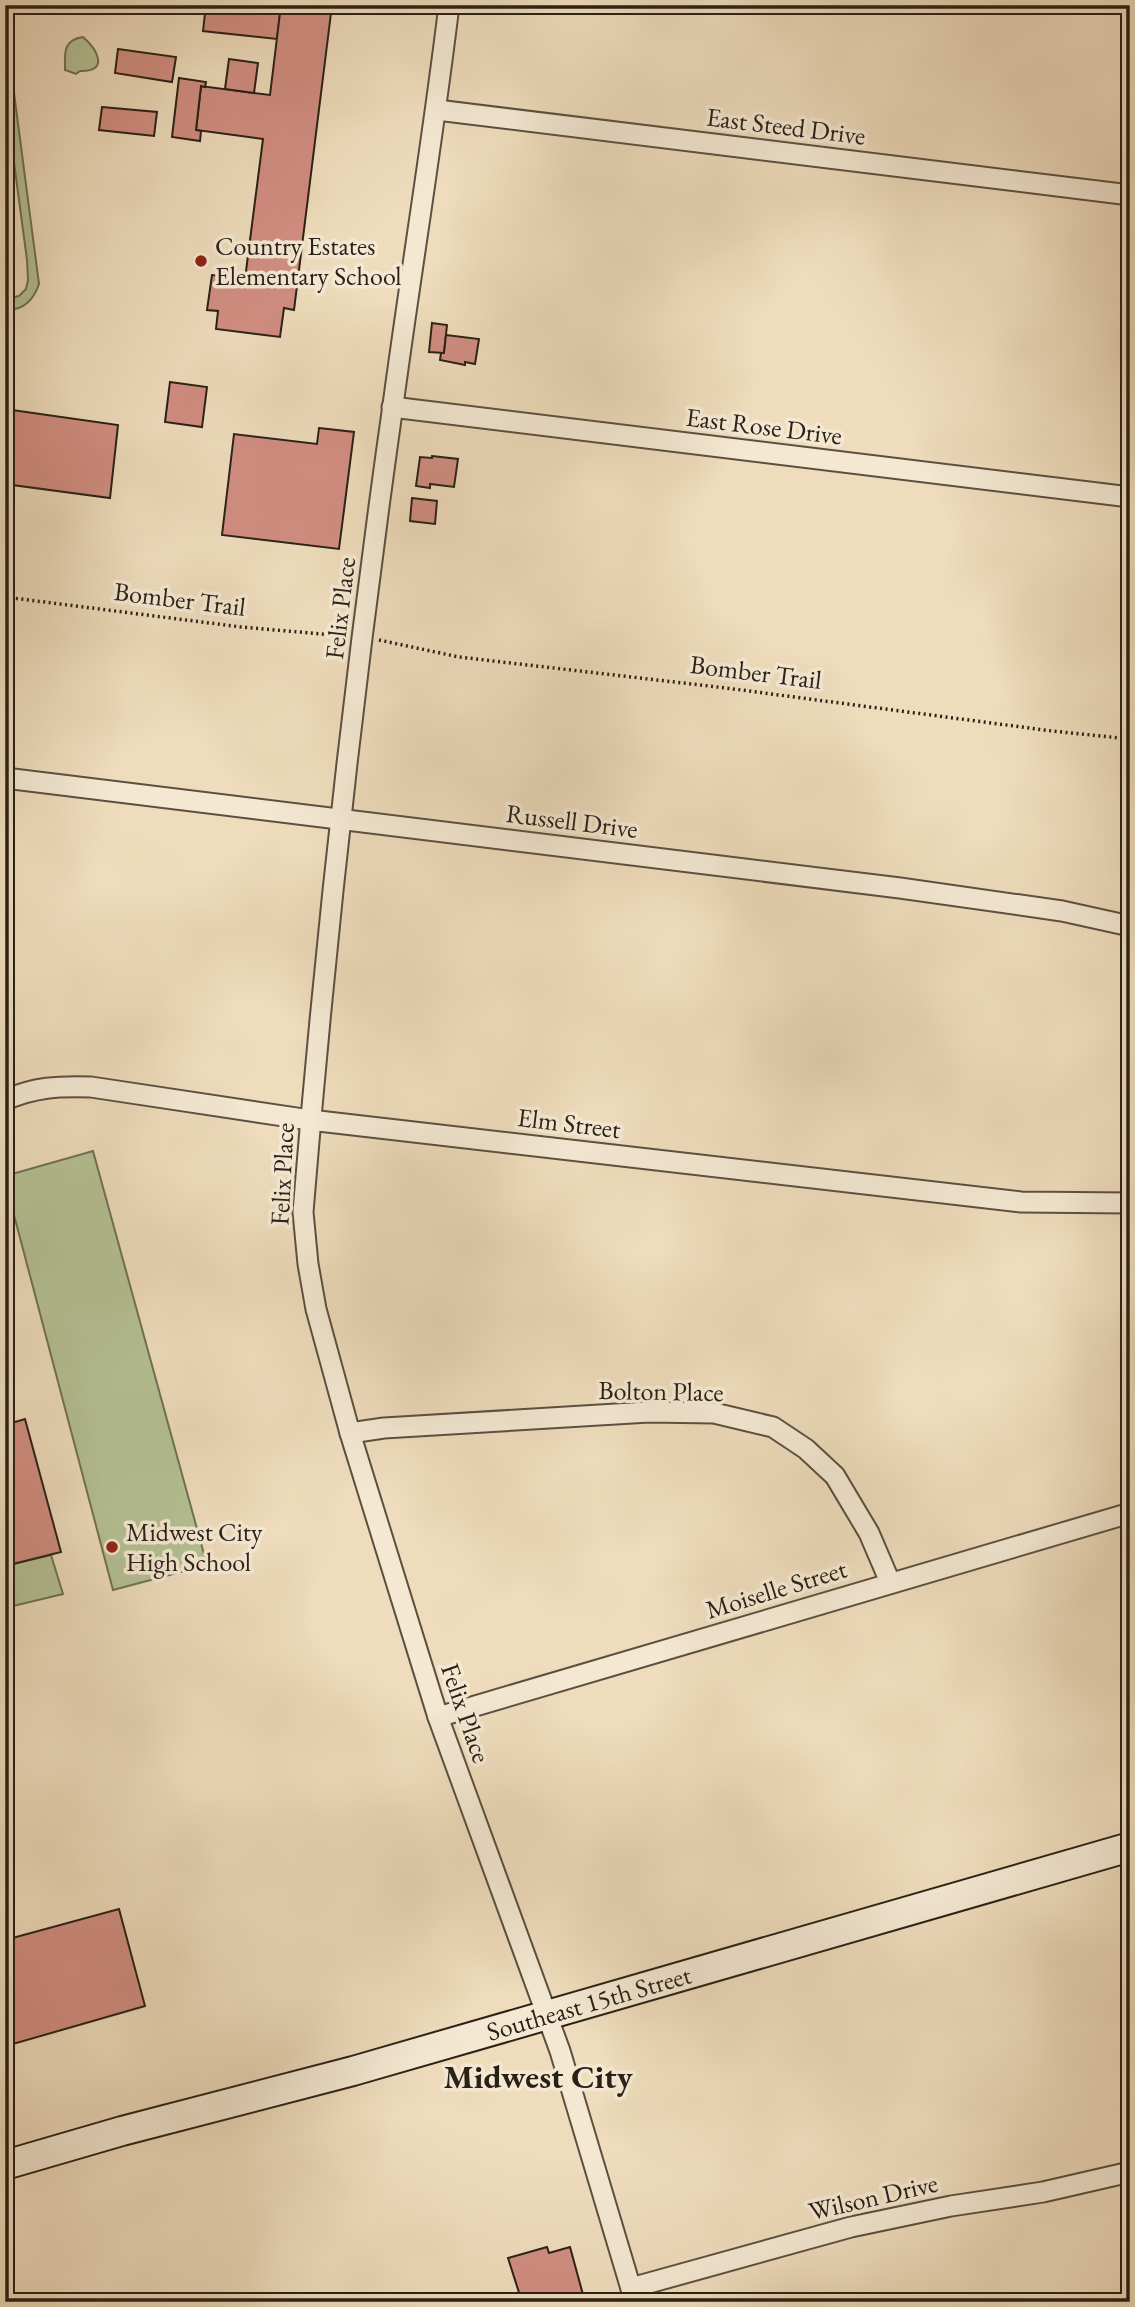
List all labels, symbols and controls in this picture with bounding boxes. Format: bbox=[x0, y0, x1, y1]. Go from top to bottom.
street label: East Steed Drive bbox=[704, 99, 868, 153]
place label: Country Estates Elementary School bbox=[215, 229, 402, 293]
marker: Country Estates Elementary School bbox=[193, 253, 209, 269]
street label: East Rose Drive bbox=[684, 400, 844, 452]
street label: Felix Place bbox=[317, 555, 363, 661]
street label: Bomber Trail bbox=[112, 574, 248, 624]
street label: Bomber Trail bbox=[688, 647, 824, 697]
street label: Russell Drive bbox=[504, 796, 640, 846]
street label: Elm Street bbox=[516, 1100, 622, 1146]
street label: Felix Place bbox=[262, 1122, 302, 1226]
street label: Bolton Place bbox=[598, 1373, 724, 1409]
place label: Midwest City High School bbox=[126, 1515, 263, 1579]
marker: Midwest City High School bbox=[104, 1539, 120, 1555]
street label: Moiselle Street bbox=[701, 1551, 851, 1627]
street label: Felix Place bbox=[433, 1659, 499, 1767]
street label: Southeast 15th Street bbox=[483, 1957, 695, 2049]
district label: Midwest City bbox=[443, 2055, 634, 2098]
street label: Wilson Drive bbox=[805, 2166, 941, 2228]

